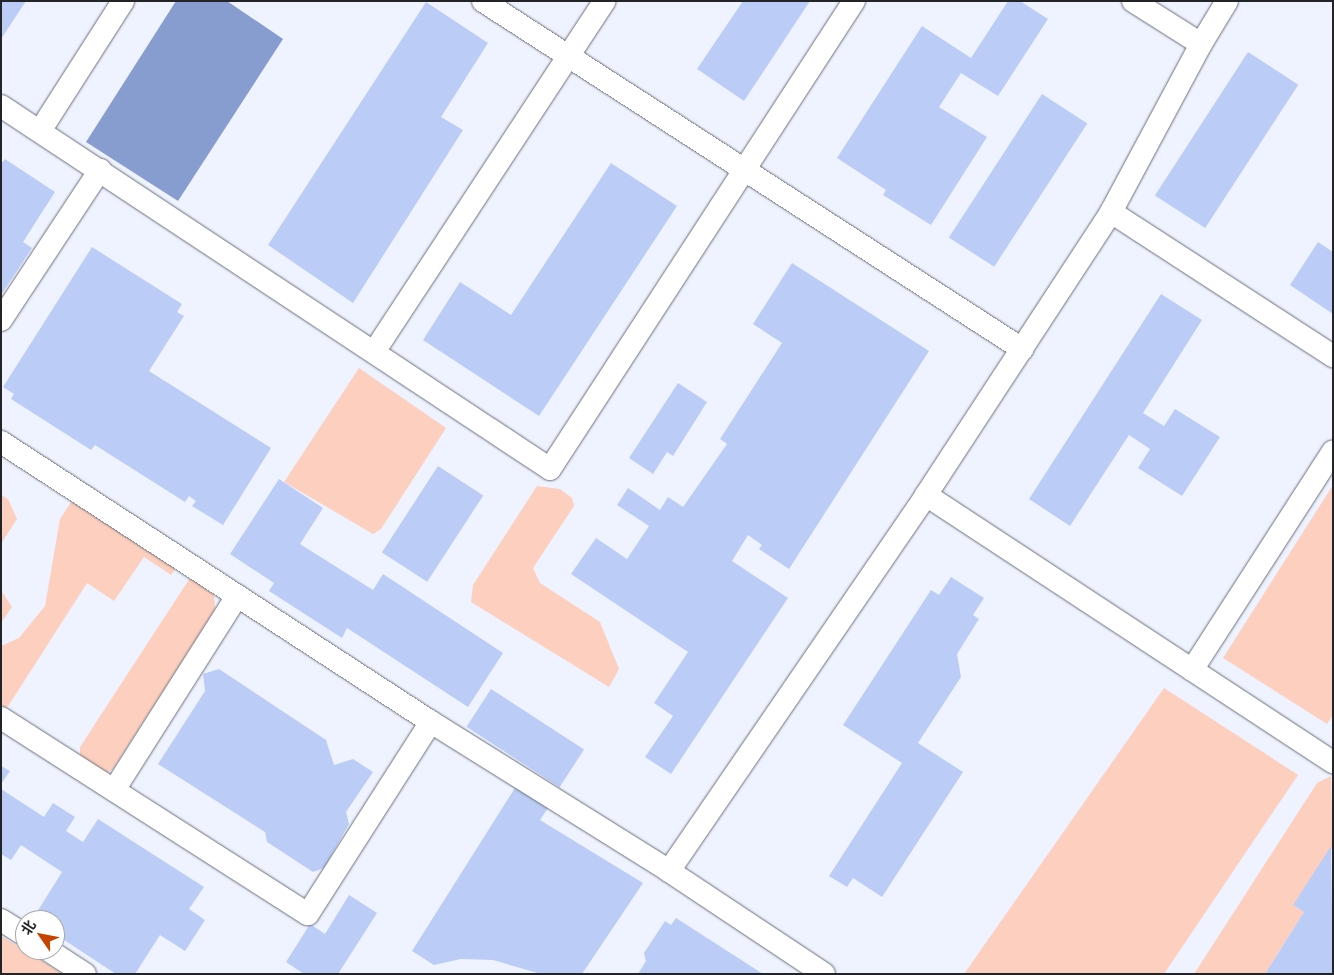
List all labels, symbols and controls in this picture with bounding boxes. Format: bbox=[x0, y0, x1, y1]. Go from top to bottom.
north arrow bbox=[15, 910, 65, 960]
text: 北 bbox=[17, 917, 40, 938]

